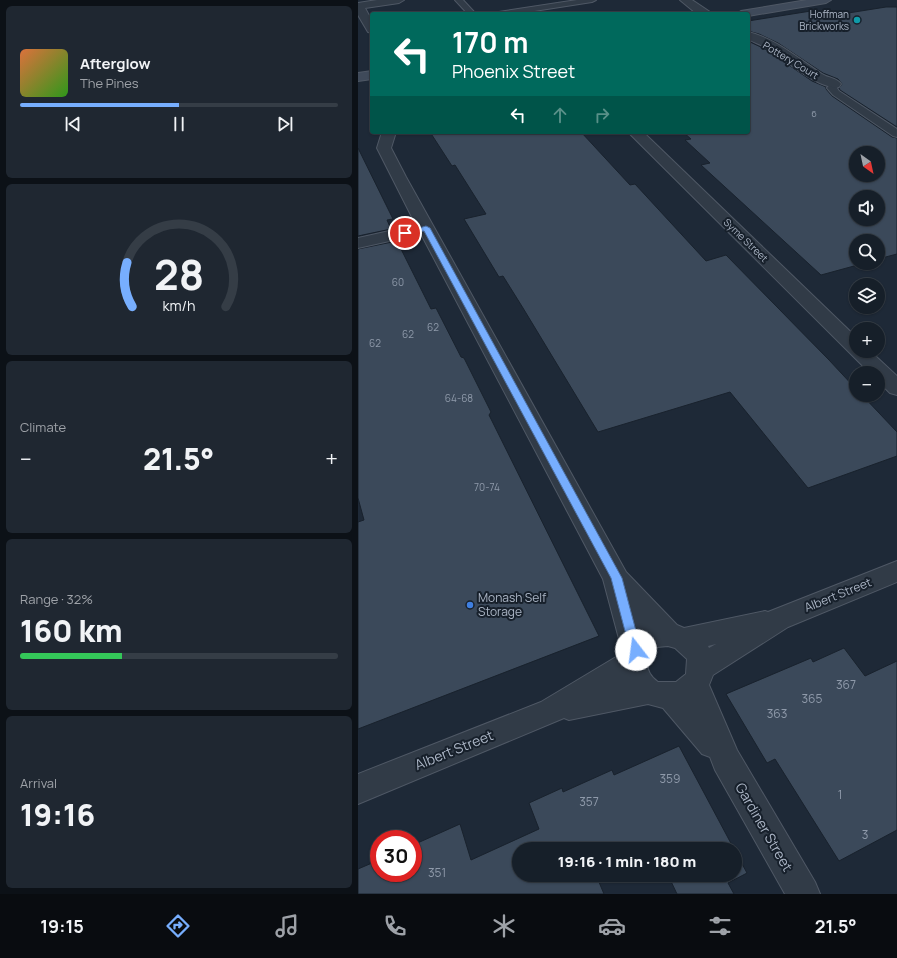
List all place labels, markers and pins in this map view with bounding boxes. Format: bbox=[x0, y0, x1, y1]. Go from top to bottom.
place label: Hoffman Brickworks bbox=[799, 7, 849, 33]
marker: Hoffman Brickworks bbox=[852, 15, 862, 25]
pin bbox=[388, 216, 422, 250]
place label: Monash Self Storage bbox=[478, 589, 547, 620]
marker: Monash Self Storage bbox=[465, 600, 475, 610]

